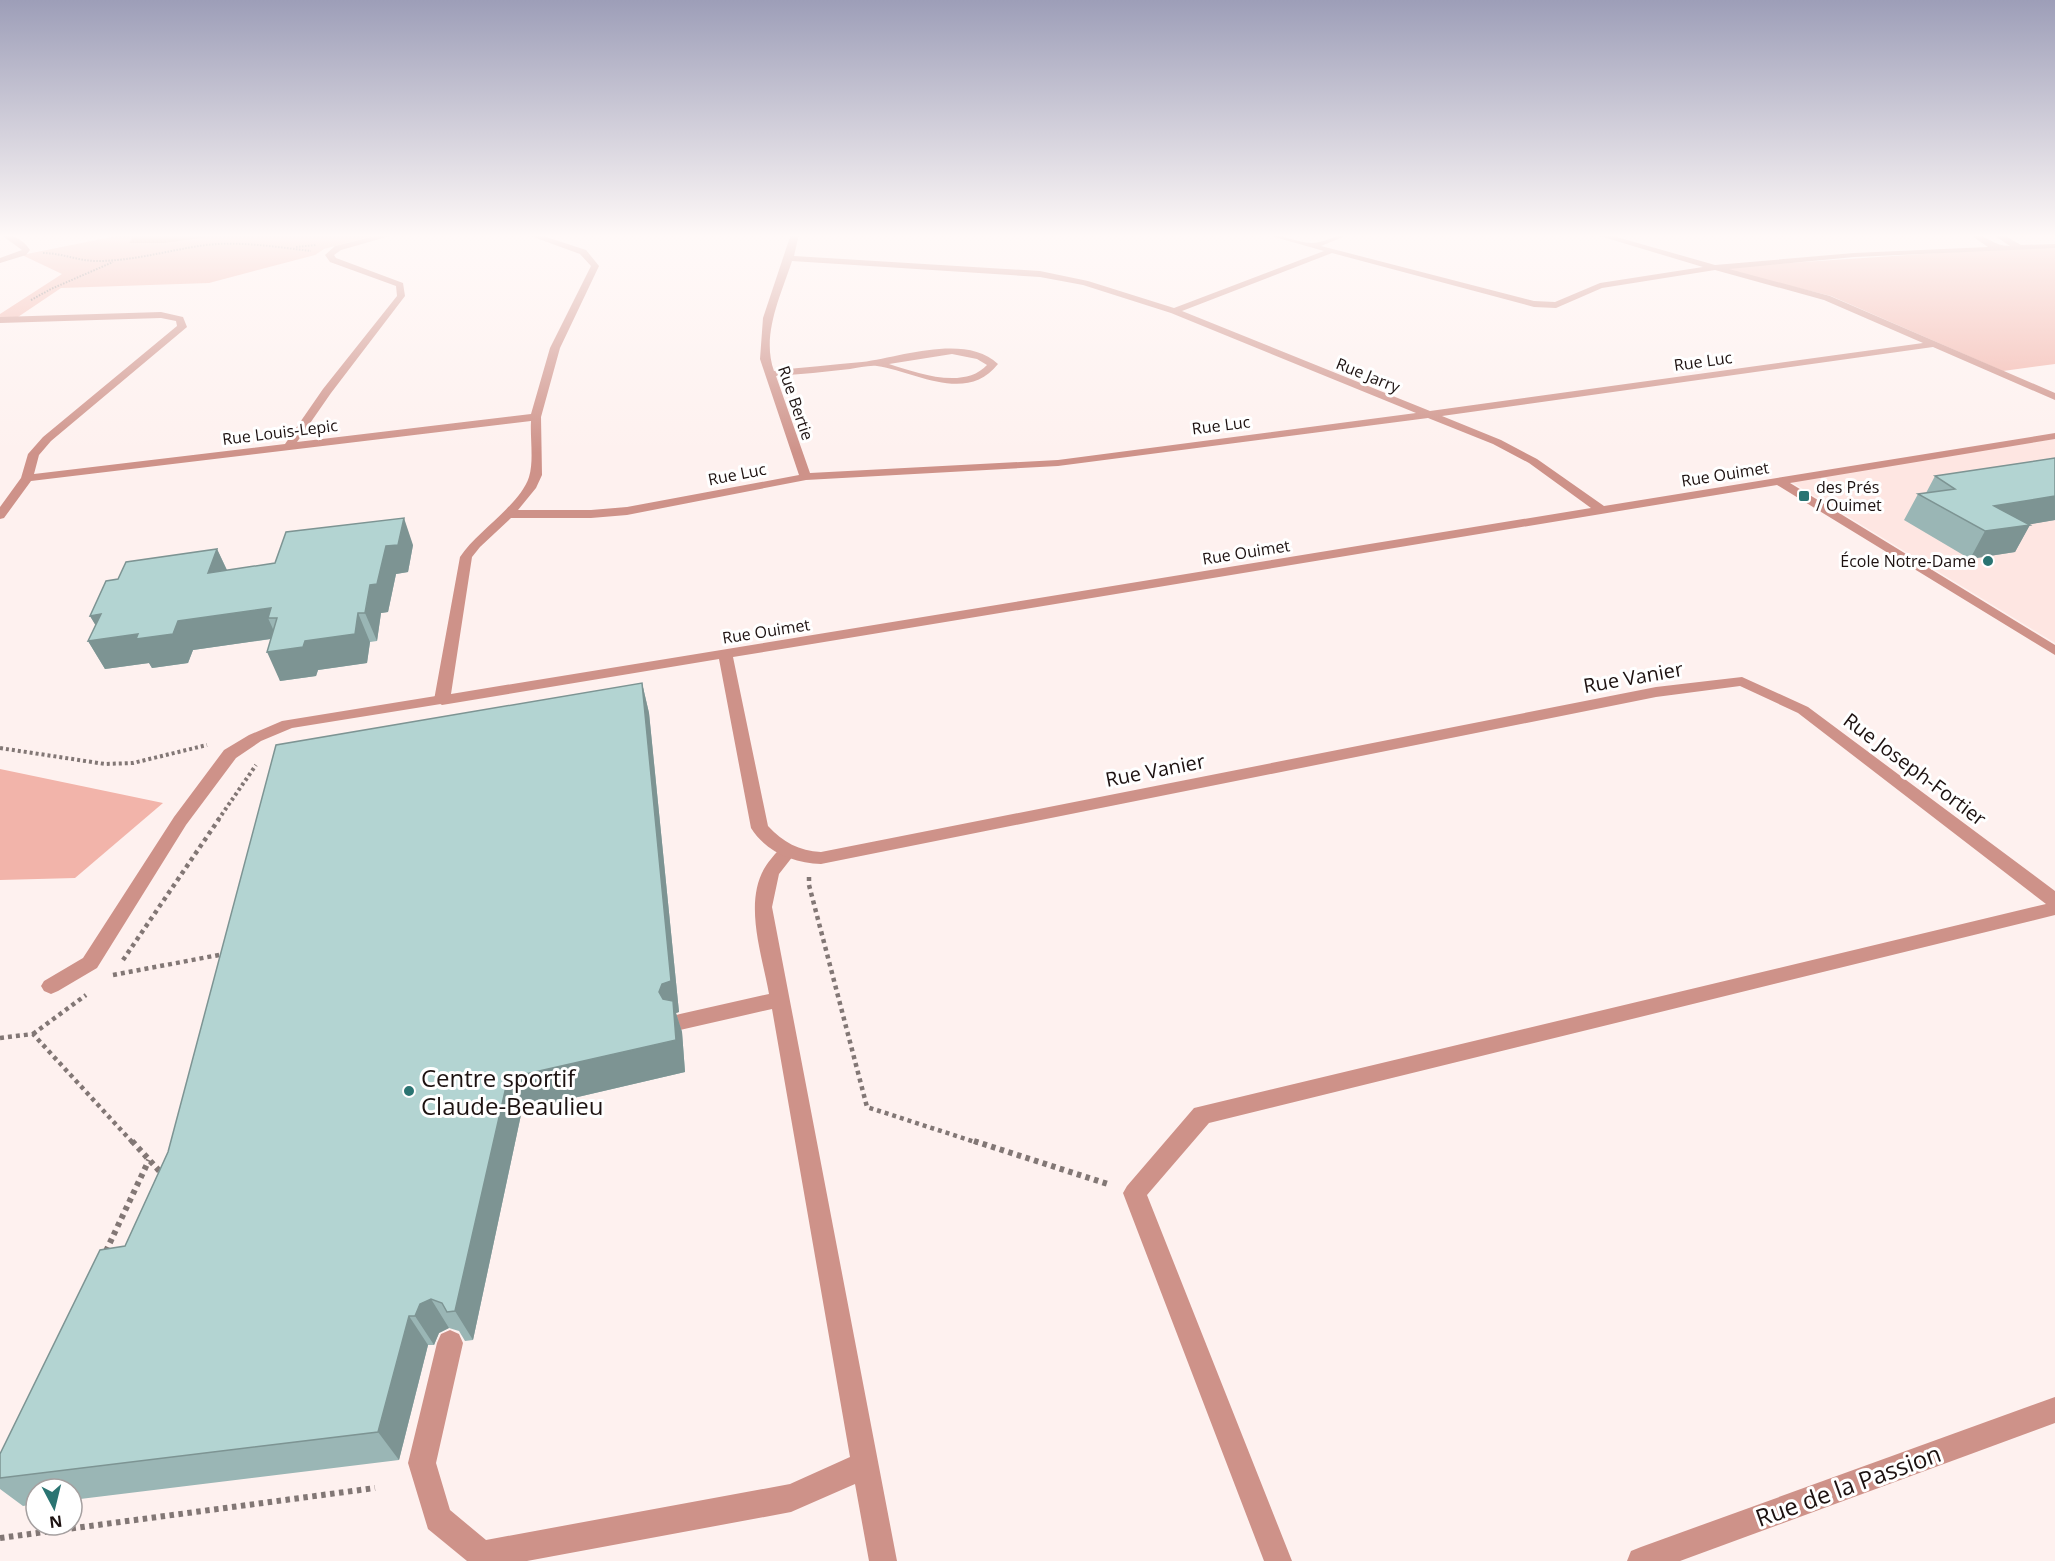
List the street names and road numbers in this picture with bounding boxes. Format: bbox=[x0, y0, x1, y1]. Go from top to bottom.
street label: Rue Luc bbox=[1672, 346, 1734, 376]
street label: Rue Jarry bbox=[1333, 352, 1404, 398]
street label: Rue Bertie bbox=[773, 363, 819, 443]
street label: Rue Luc bbox=[1191, 410, 1252, 439]
street label: Rue Louis-Lepic bbox=[221, 414, 339, 450]
street label: Rue Ouimet bbox=[1680, 456, 1771, 492]
street label: Rue Luc bbox=[706, 458, 768, 490]
street label: Rue Ouimet bbox=[1201, 534, 1292, 570]
street label: Rue Ouimet bbox=[721, 613, 812, 649]
street label: Rue Vanier bbox=[1581, 655, 1685, 699]
street label: Rue Joseph-Fortier bbox=[1838, 706, 1992, 832]
street label: Rue Vanier bbox=[1103, 747, 1207, 793]
street label: Rue de la Passion bbox=[1751, 1436, 1945, 1534]

